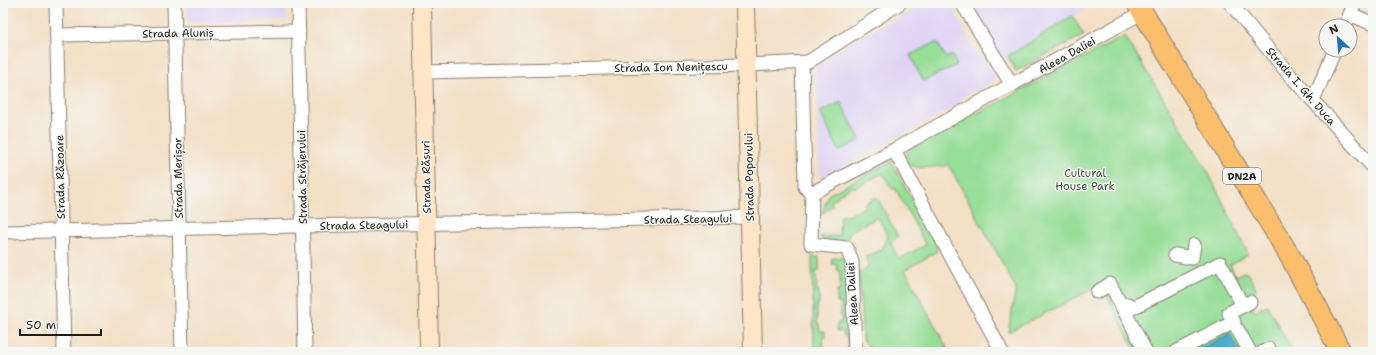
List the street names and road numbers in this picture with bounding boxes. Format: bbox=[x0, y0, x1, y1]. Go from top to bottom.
street label: Strada Aluniș bbox=[142, 25, 214, 42]
street label: Aleea Daliei bbox=[1036, 34, 1099, 77]
street label: Strada I. Gh. Duca bbox=[1262, 44, 1339, 129]
street label: Strada Ion Nenițescu bbox=[614, 59, 728, 76]
street label: Strada Străjerului bbox=[294, 130, 311, 224]
street label: Strada Poporului bbox=[741, 132, 758, 221]
street label: Strada Răzoare bbox=[52, 135, 69, 219]
street label: Strada Merișor bbox=[170, 137, 187, 218]
street label: Strada Răsuri bbox=[418, 140, 435, 214]
road number: DN2A bbox=[1223, 168, 1261, 184]
street label: Strada Steagului bbox=[644, 211, 732, 228]
street label: Strada Steagului bbox=[320, 217, 408, 234]
street label: Aleea Daliei bbox=[843, 262, 862, 326]

